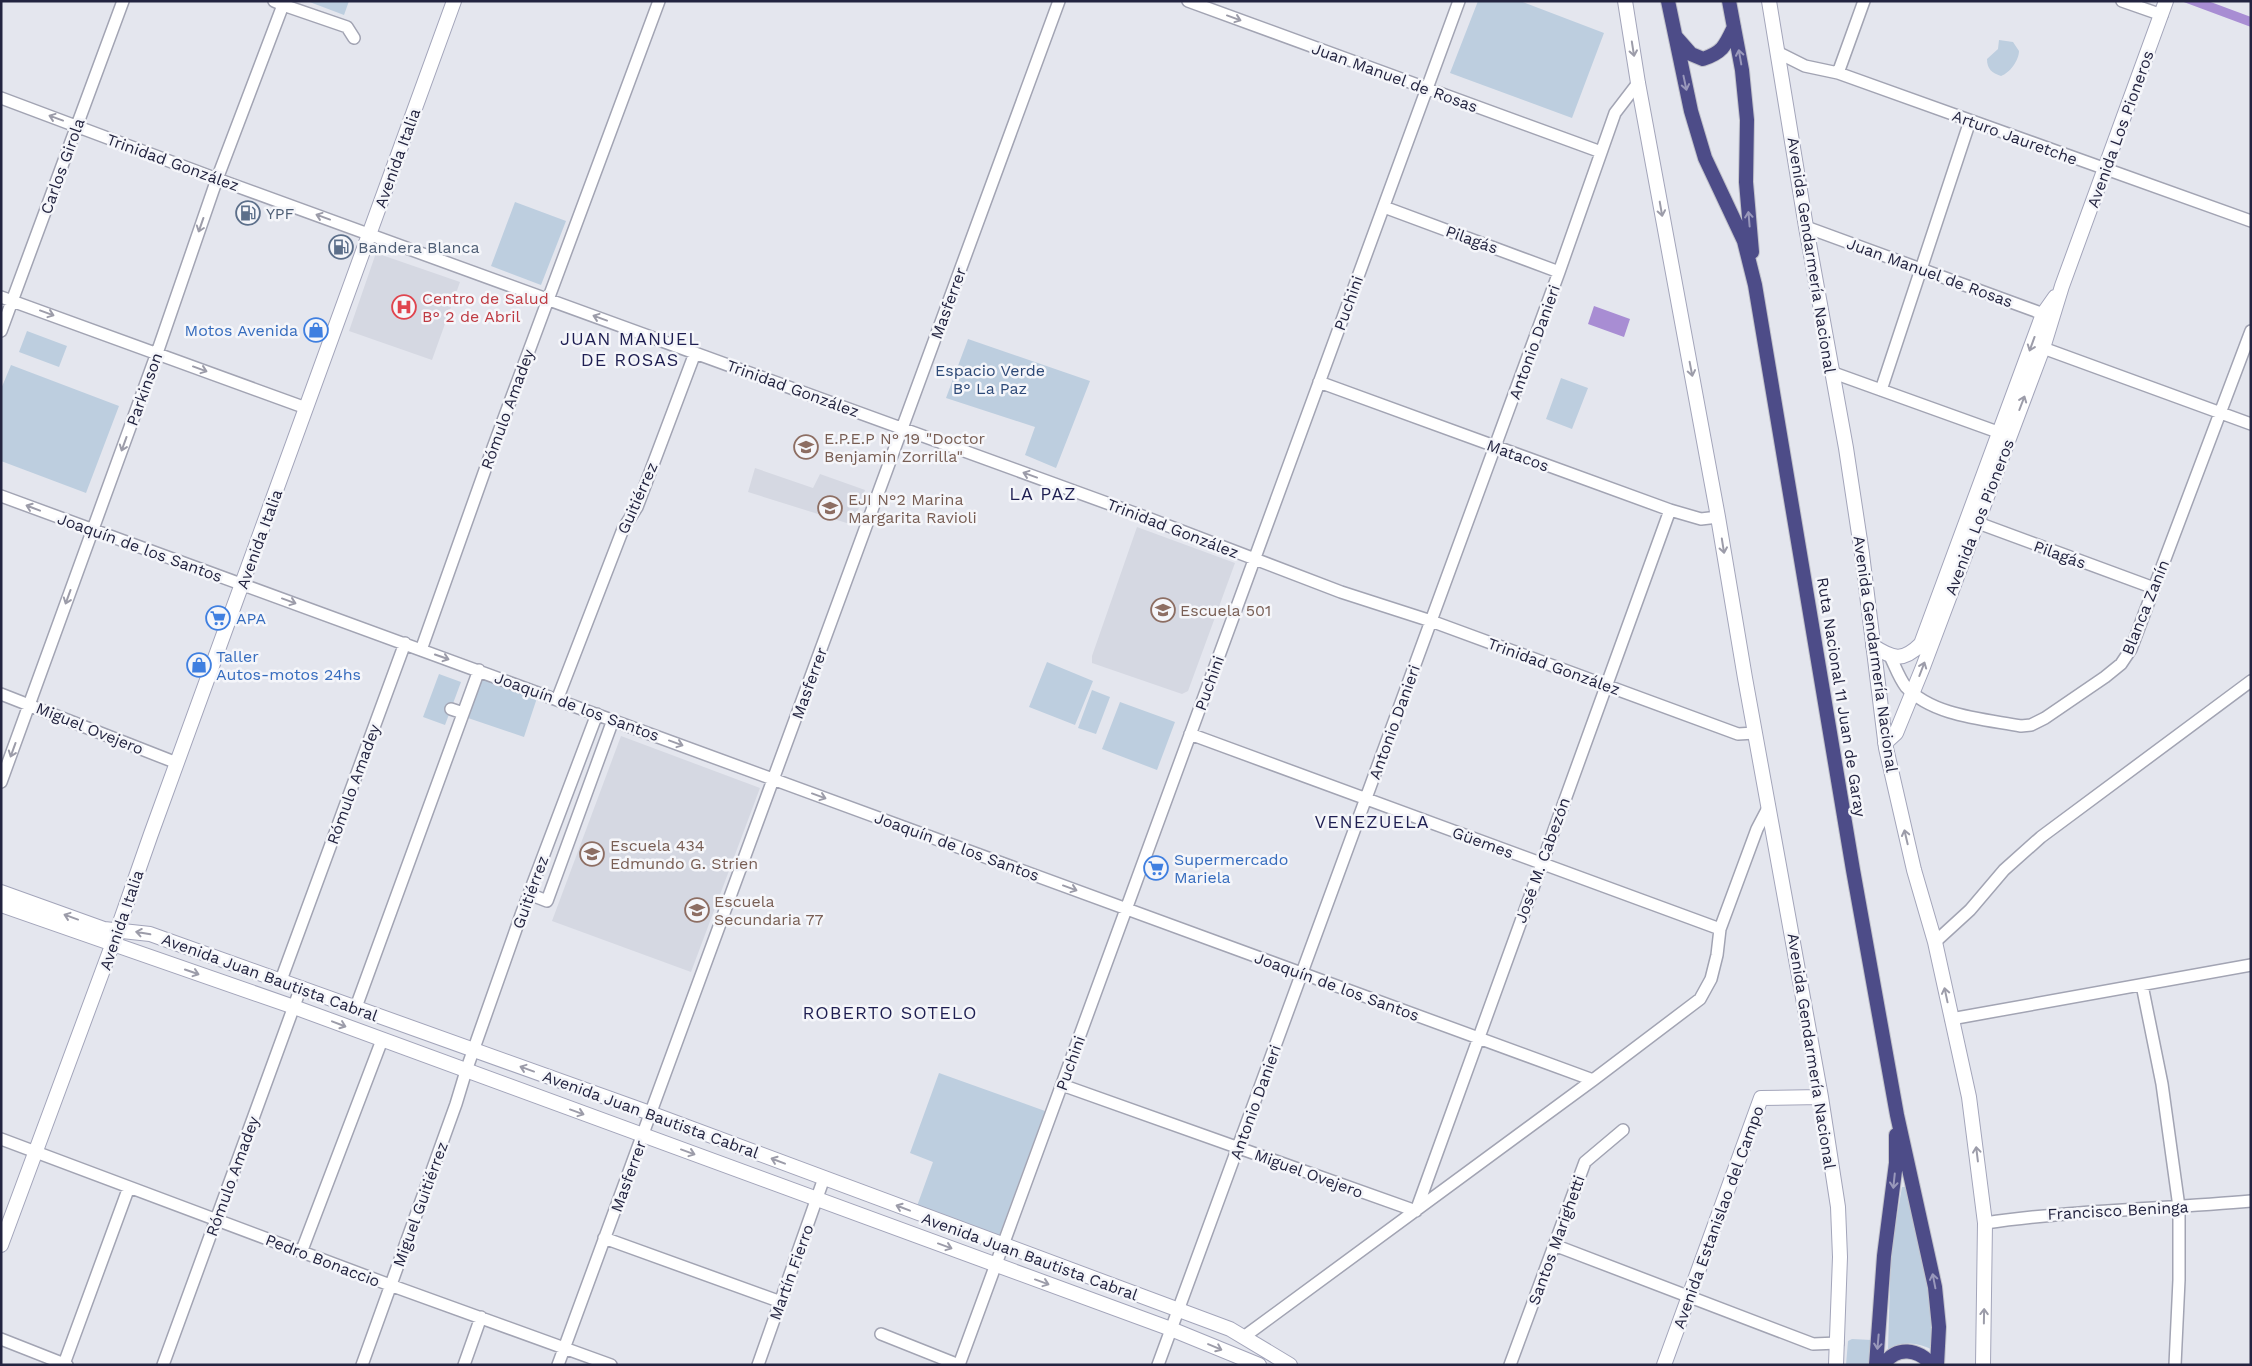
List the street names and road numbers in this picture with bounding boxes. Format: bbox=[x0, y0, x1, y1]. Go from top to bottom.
street label: Juan Manuel de Rosas bbox=[1309, 39, 1480, 116]
street label: Avenida Los Pioneros bbox=[2083, 48, 2158, 210]
street label: Avenida Italia bbox=[371, 106, 424, 211]
street label: Arturo Jauretche bbox=[1950, 106, 2080, 169]
street label: Carlos Girola bbox=[36, 116, 89, 217]
street label: Trinidad González bbox=[104, 130, 242, 195]
street label: Avenida Gendarmería Nacional bbox=[1783, 136, 1840, 375]
street label: Pilagás bbox=[1443, 221, 1500, 258]
street label: Juan Manuel de Rosas bbox=[1844, 234, 2015, 311]
street label: Masferrer bbox=[927, 264, 970, 342]
street label: Puchini bbox=[1330, 273, 1367, 333]
street label: Antonio Danieri bbox=[1505, 282, 1564, 402]
street label: Rómulo Amadey bbox=[477, 346, 538, 472]
street label: Parkinson bbox=[122, 350, 166, 428]
street label: Trinidad González bbox=[724, 356, 862, 421]
street label: Matacos bbox=[1484, 435, 1552, 476]
street label: Avenida Los Pioneros bbox=[1941, 436, 2018, 598]
street label: Guitiérrez bbox=[613, 459, 662, 537]
street label: Avenida Italia bbox=[233, 487, 286, 592]
street label: Trinidad González bbox=[1104, 495, 1241, 562]
street label: Joaquín de los Santos bbox=[55, 509, 225, 586]
street label: Avenida Gendarmería Nacional bbox=[1849, 534, 1902, 774]
street label: Pilagás bbox=[2031, 536, 2088, 573]
street label: Blanca Zanín bbox=[2118, 557, 2173, 657]
street label: Ruta Nacional 11 Juan de Garay bbox=[1813, 576, 1870, 819]
street label: Trinidad González bbox=[1485, 634, 1623, 699]
street label: Masferrer bbox=[788, 644, 831, 722]
street label: Puchini bbox=[1191, 653, 1228, 713]
street label: Antonio Danieri bbox=[1365, 662, 1424, 782]
street label: Joaquín de los Santos bbox=[492, 668, 662, 745]
street label: Miguel Ovejero bbox=[33, 698, 146, 759]
street label: Rómulo Amadey bbox=[323, 721, 384, 847]
street label: José M. Cabezón bbox=[1511, 795, 1574, 926]
street label: Joaquín de los Santos bbox=[872, 808, 1042, 885]
street label: Güemes bbox=[1450, 823, 1516, 862]
street label: Guitiérrez bbox=[508, 853, 552, 931]
street label: Avenida Italia bbox=[95, 868, 147, 973]
street label: Avenida Juan Bautista Cabral bbox=[159, 929, 381, 1026]
street label: Avenida Gendarmería Nacional bbox=[1783, 932, 1840, 1171]
street label: Joaquín de los Santos bbox=[1252, 948, 1422, 1025]
street label: Puchini bbox=[1052, 1033, 1089, 1093]
street label: Antonio Danieri bbox=[1226, 1042, 1285, 1162]
street label: Avenida Juan Bautista Cabral bbox=[540, 1066, 762, 1163]
street label: Avenida Estanislao del Campo bbox=[1669, 1103, 1768, 1331]
street label: Rómulo Amadey bbox=[202, 1113, 263, 1239]
street label: Masferrer bbox=[607, 1137, 650, 1215]
street label: Miguel Guitiérrez bbox=[389, 1139, 452, 1269]
street label: Miguel Ovejero bbox=[1252, 1145, 1366, 1202]
street label: Santos Marighetti bbox=[1524, 1173, 1589, 1308]
street label: Francisco Beninga bbox=[2047, 1197, 2189, 1224]
street label: Avenida Juan Bautista Cabral bbox=[919, 1208, 1141, 1305]
street label: Martín Fierro bbox=[765, 1222, 818, 1323]
street label: Pedro Bonaccio bbox=[263, 1230, 383, 1291]

